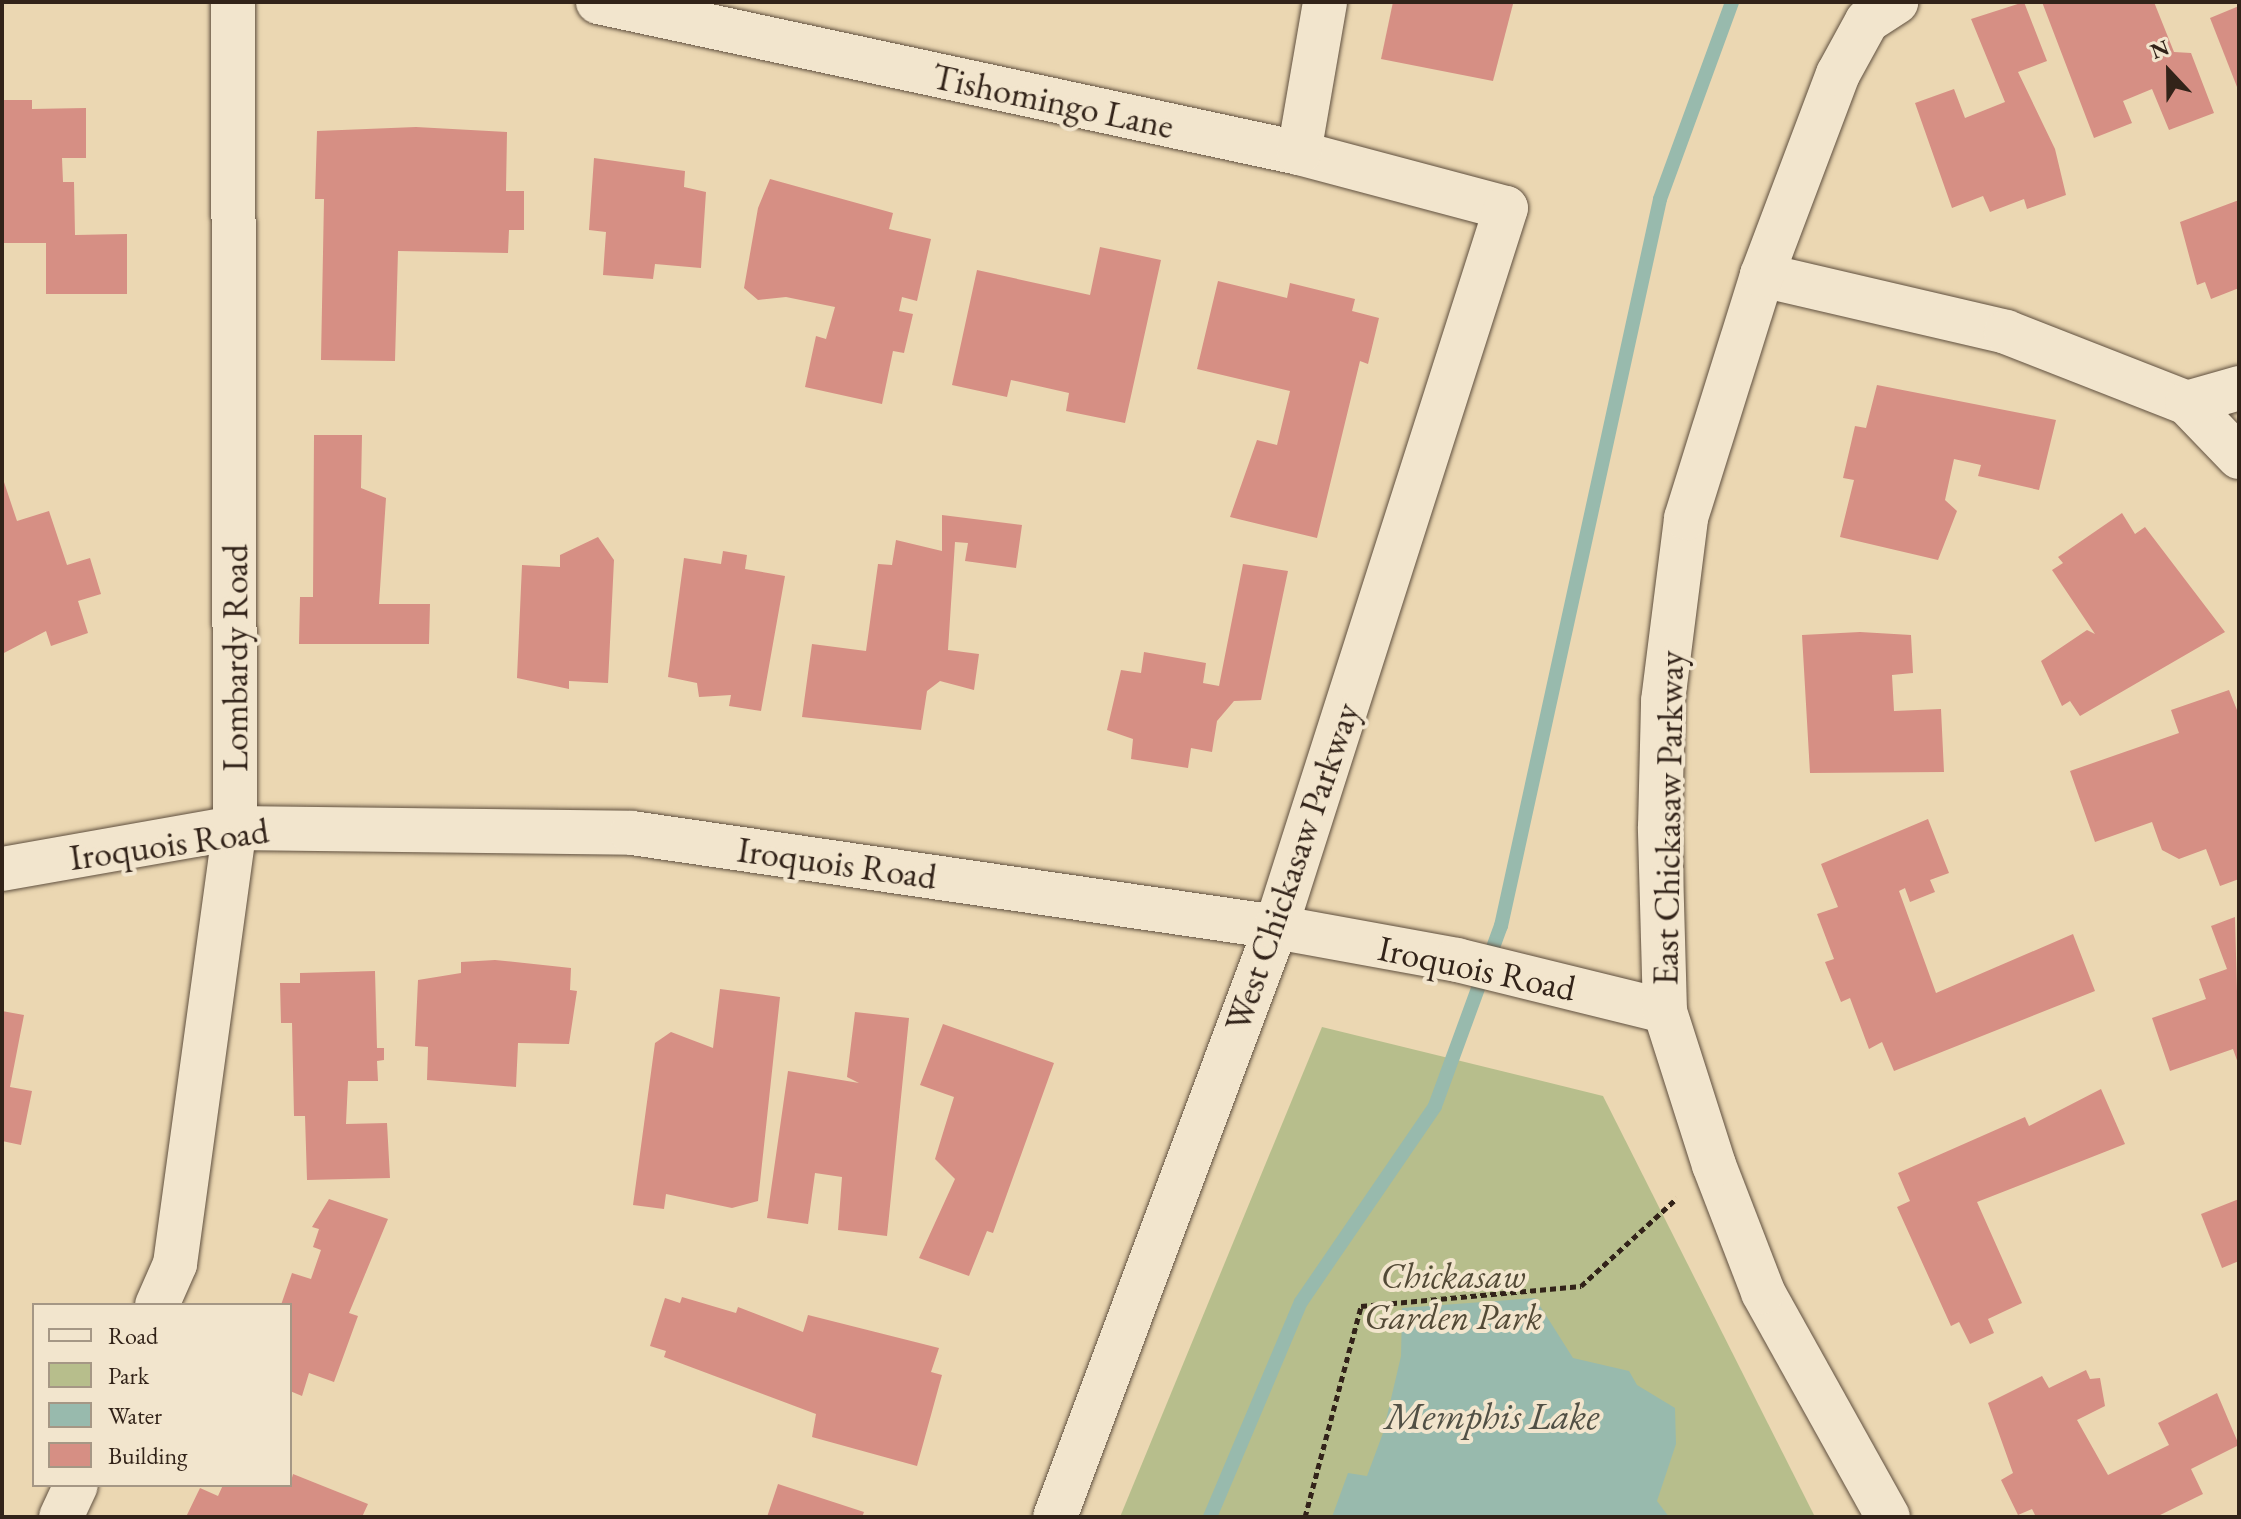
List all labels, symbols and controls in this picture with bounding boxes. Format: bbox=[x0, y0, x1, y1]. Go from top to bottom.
north arrow bbox=[2129, 32, 2209, 112]
text: N bbox=[2146, 33, 2174, 66]
street label: Tishomingo Lane bbox=[928, 54, 1178, 148]
street label: Lombardy Road bbox=[213, 544, 257, 772]
street label: East Chickasaw Parkway bbox=[1643, 650, 1693, 986]
street label: West Chickasaw Parkway bbox=[1215, 697, 1369, 1037]
street label: Iroquois Road bbox=[67, 809, 271, 879]
street label: Iroquois Road bbox=[735, 828, 939, 898]
street label: Iroquois Road bbox=[1374, 926, 1580, 1010]
park label: Chickasaw Garden Park bbox=[1364, 1253, 1542, 1338]
legend bbox=[32, 1303, 292, 1487]
text: Road bbox=[108, 1320, 158, 1351]
text: Park bbox=[108, 1360, 149, 1391]
water label: Memphis Lake bbox=[1385, 1393, 1599, 1439]
text: Water bbox=[108, 1400, 162, 1431]
text: Building bbox=[108, 1440, 188, 1471]

